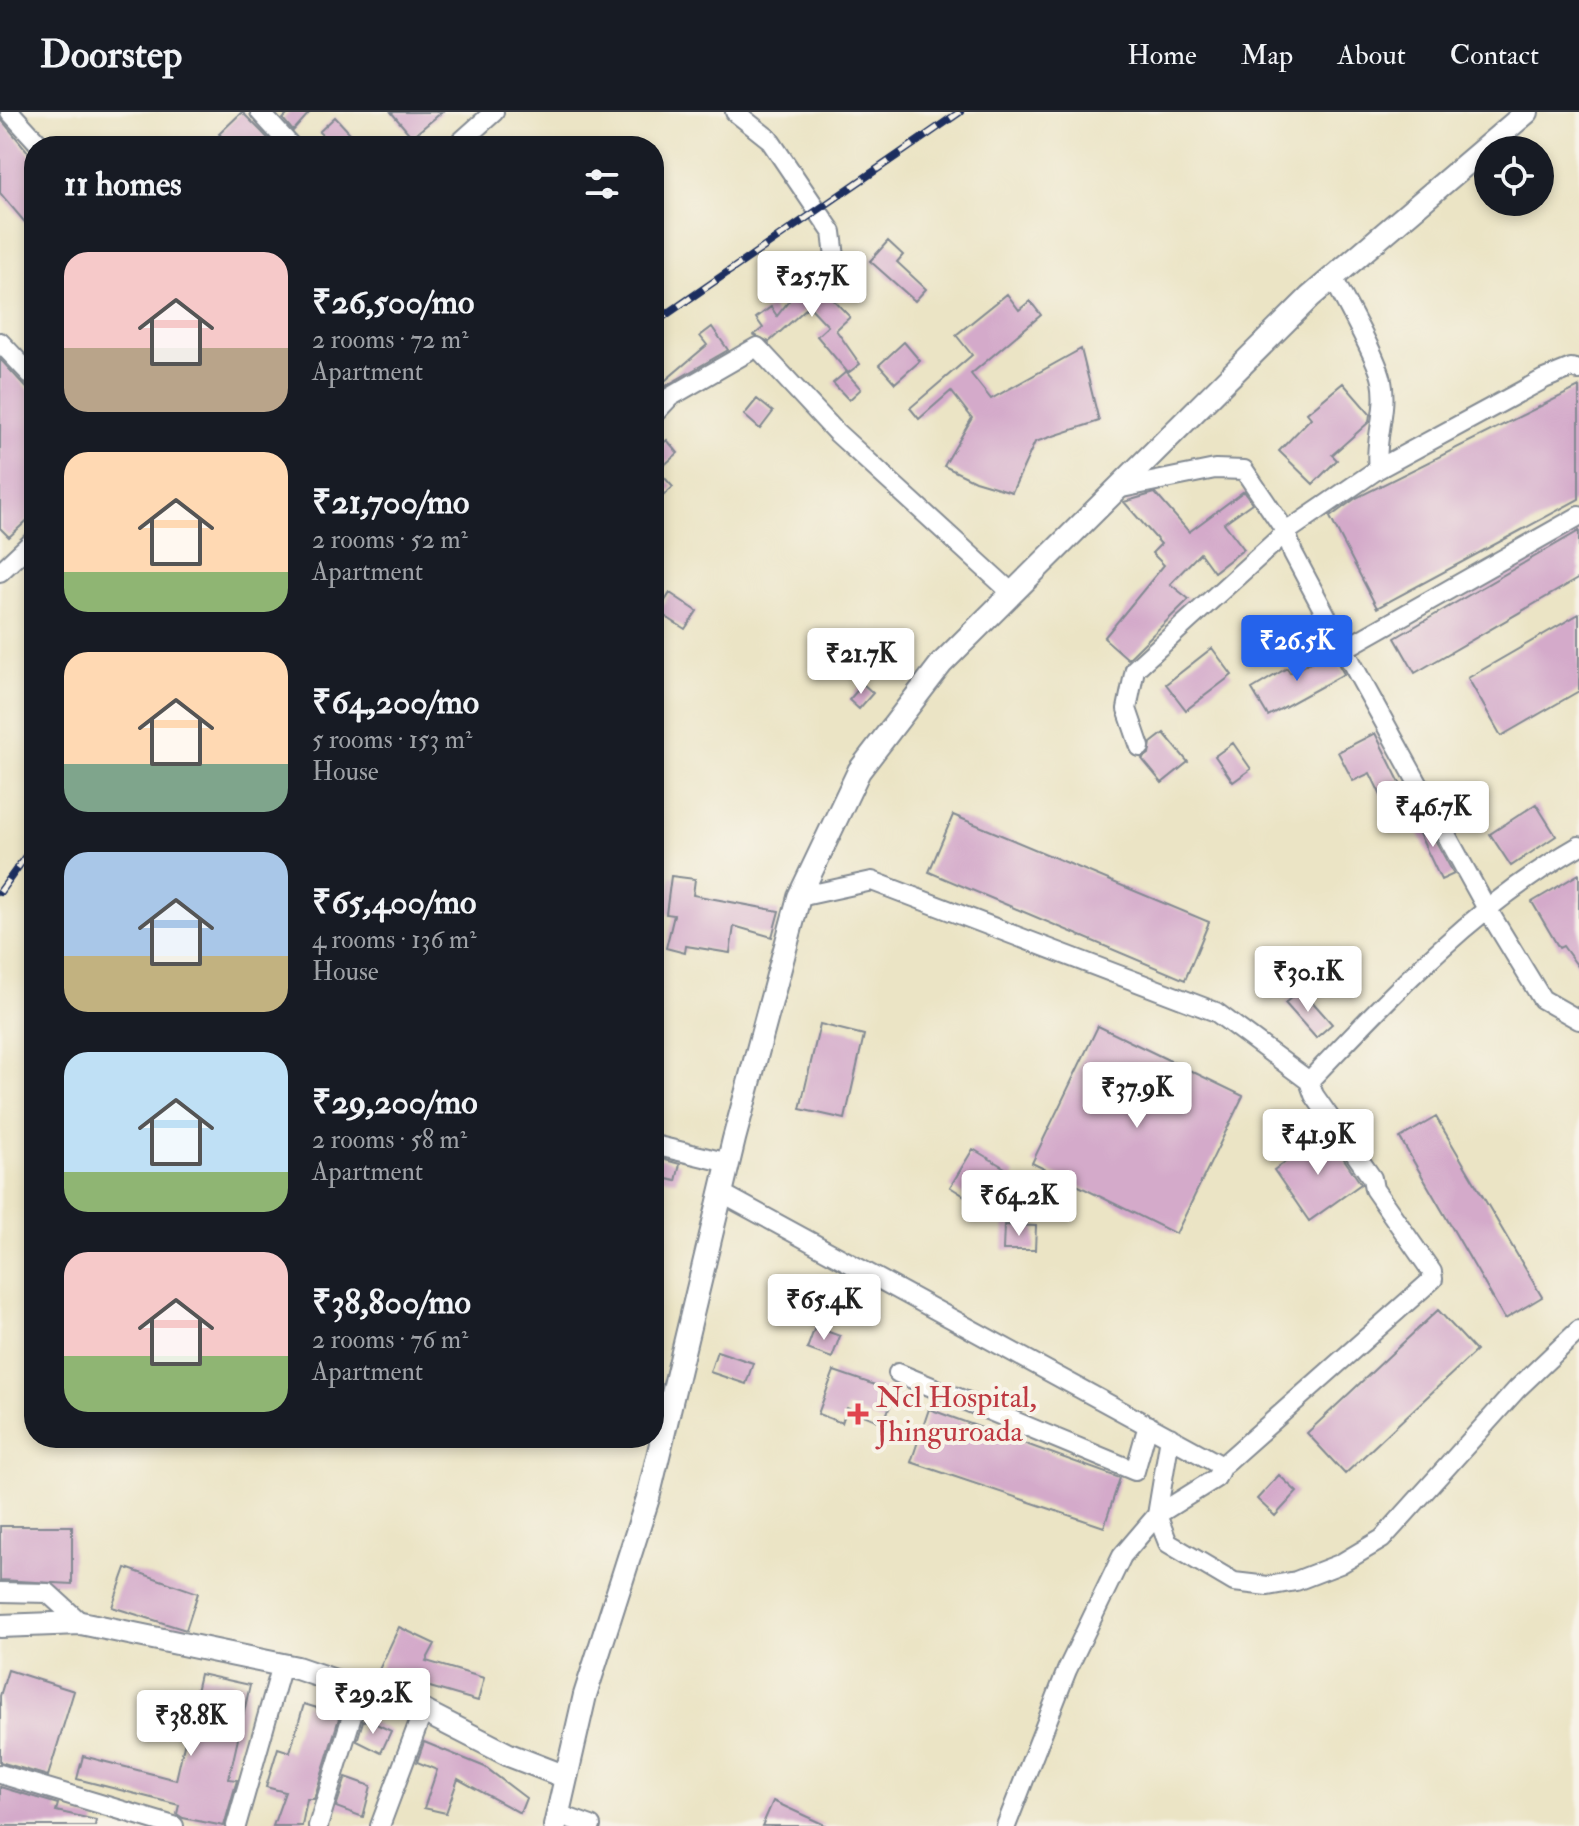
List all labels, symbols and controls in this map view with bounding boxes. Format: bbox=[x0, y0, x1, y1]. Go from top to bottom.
text: Doorstep bbox=[40, 31, 182, 79]
text: Home bbox=[1127, 38, 1197, 73]
text: Map bbox=[1241, 38, 1293, 73]
text: About bbox=[1337, 38, 1406, 73]
text: Contact bbox=[1450, 38, 1539, 73]
map controls bbox=[1474, 136, 1554, 216]
button: locate bbox=[1474, 136, 1554, 216]
icon: filters bbox=[580, 162, 624, 206]
text: 11 homes bbox=[64, 163, 182, 206]
pin: ₹25.7K bbox=[747, 251, 877, 319]
text: ₹25.7K bbox=[775, 261, 849, 293]
text: ₹26,500/mo bbox=[312, 281, 474, 324]
icon: home bbox=[128, 284, 224, 380]
text: 2 rooms · 72 m² bbox=[312, 324, 469, 356]
text: Apartment bbox=[312, 356, 423, 388]
text: ₹21,700/mo bbox=[312, 481, 469, 524]
icon: home bbox=[128, 484, 224, 580]
text: 2 rooms · 52 m² bbox=[312, 524, 468, 556]
text: Apartment bbox=[312, 556, 423, 588]
pin: ₹26.5K bbox=[1232, 615, 1362, 683]
text: ₹26.5K bbox=[1259, 625, 1335, 657]
pin: ₹21.7K bbox=[796, 628, 926, 696]
text: ₹21.7K bbox=[825, 638, 897, 670]
text: ₹64,200/mo bbox=[312, 681, 479, 724]
icon: home bbox=[128, 684, 224, 780]
text: 5 rooms · 153 m² bbox=[312, 724, 472, 756]
text: House bbox=[312, 756, 379, 788]
pin: ₹46.7K bbox=[1368, 781, 1498, 849]
text: ₹46.7K bbox=[1395, 791, 1471, 823]
text: ₹65,400/mo bbox=[312, 881, 476, 924]
icon: home bbox=[128, 884, 224, 980]
text: 4 rooms · 136 m² bbox=[312, 924, 477, 956]
pin: ₹30.1K bbox=[1243, 946, 1373, 1014]
text: House bbox=[312, 956, 379, 988]
text: ₹30.1K bbox=[1273, 956, 1343, 988]
pin: ₹37.9K bbox=[1072, 1062, 1202, 1130]
text: ₹37.9K bbox=[1101, 1072, 1173, 1104]
text: ₹29,200/mo bbox=[312, 1081, 478, 1124]
icon: home bbox=[128, 1084, 224, 1180]
pin: ₹41.9K bbox=[1253, 1109, 1383, 1177]
text: ₹41.9K bbox=[1281, 1119, 1355, 1151]
text: 2 rooms · 58 m² bbox=[312, 1124, 467, 1156]
text: Apartment bbox=[312, 1156, 423, 1188]
pin: ₹64.2K bbox=[954, 1170, 1084, 1238]
text: ₹64.2K bbox=[980, 1180, 1058, 1212]
pin: ₹65.4K bbox=[759, 1274, 889, 1342]
text: ₹38,800/mo bbox=[312, 1281, 471, 1324]
icon: home bbox=[128, 1284, 224, 1380]
text: ₹65.4K bbox=[786, 1284, 862, 1316]
text: 2 rooms · 76 m² bbox=[312, 1324, 468, 1356]
text: Apartment bbox=[312, 1356, 423, 1388]
place label: Ncl Hospital, Jhinguroada bbox=[875, 1379, 1037, 1450]
marker: Ncl Hospital, Jhinguroada bbox=[847, 1403, 869, 1425]
pin: ₹29.2K bbox=[308, 1668, 438, 1736]
text: ₹29.2K bbox=[334, 1678, 412, 1710]
pin: ₹38.8K bbox=[126, 1690, 256, 1758]
text: ₹38.8K bbox=[155, 1700, 227, 1732]

